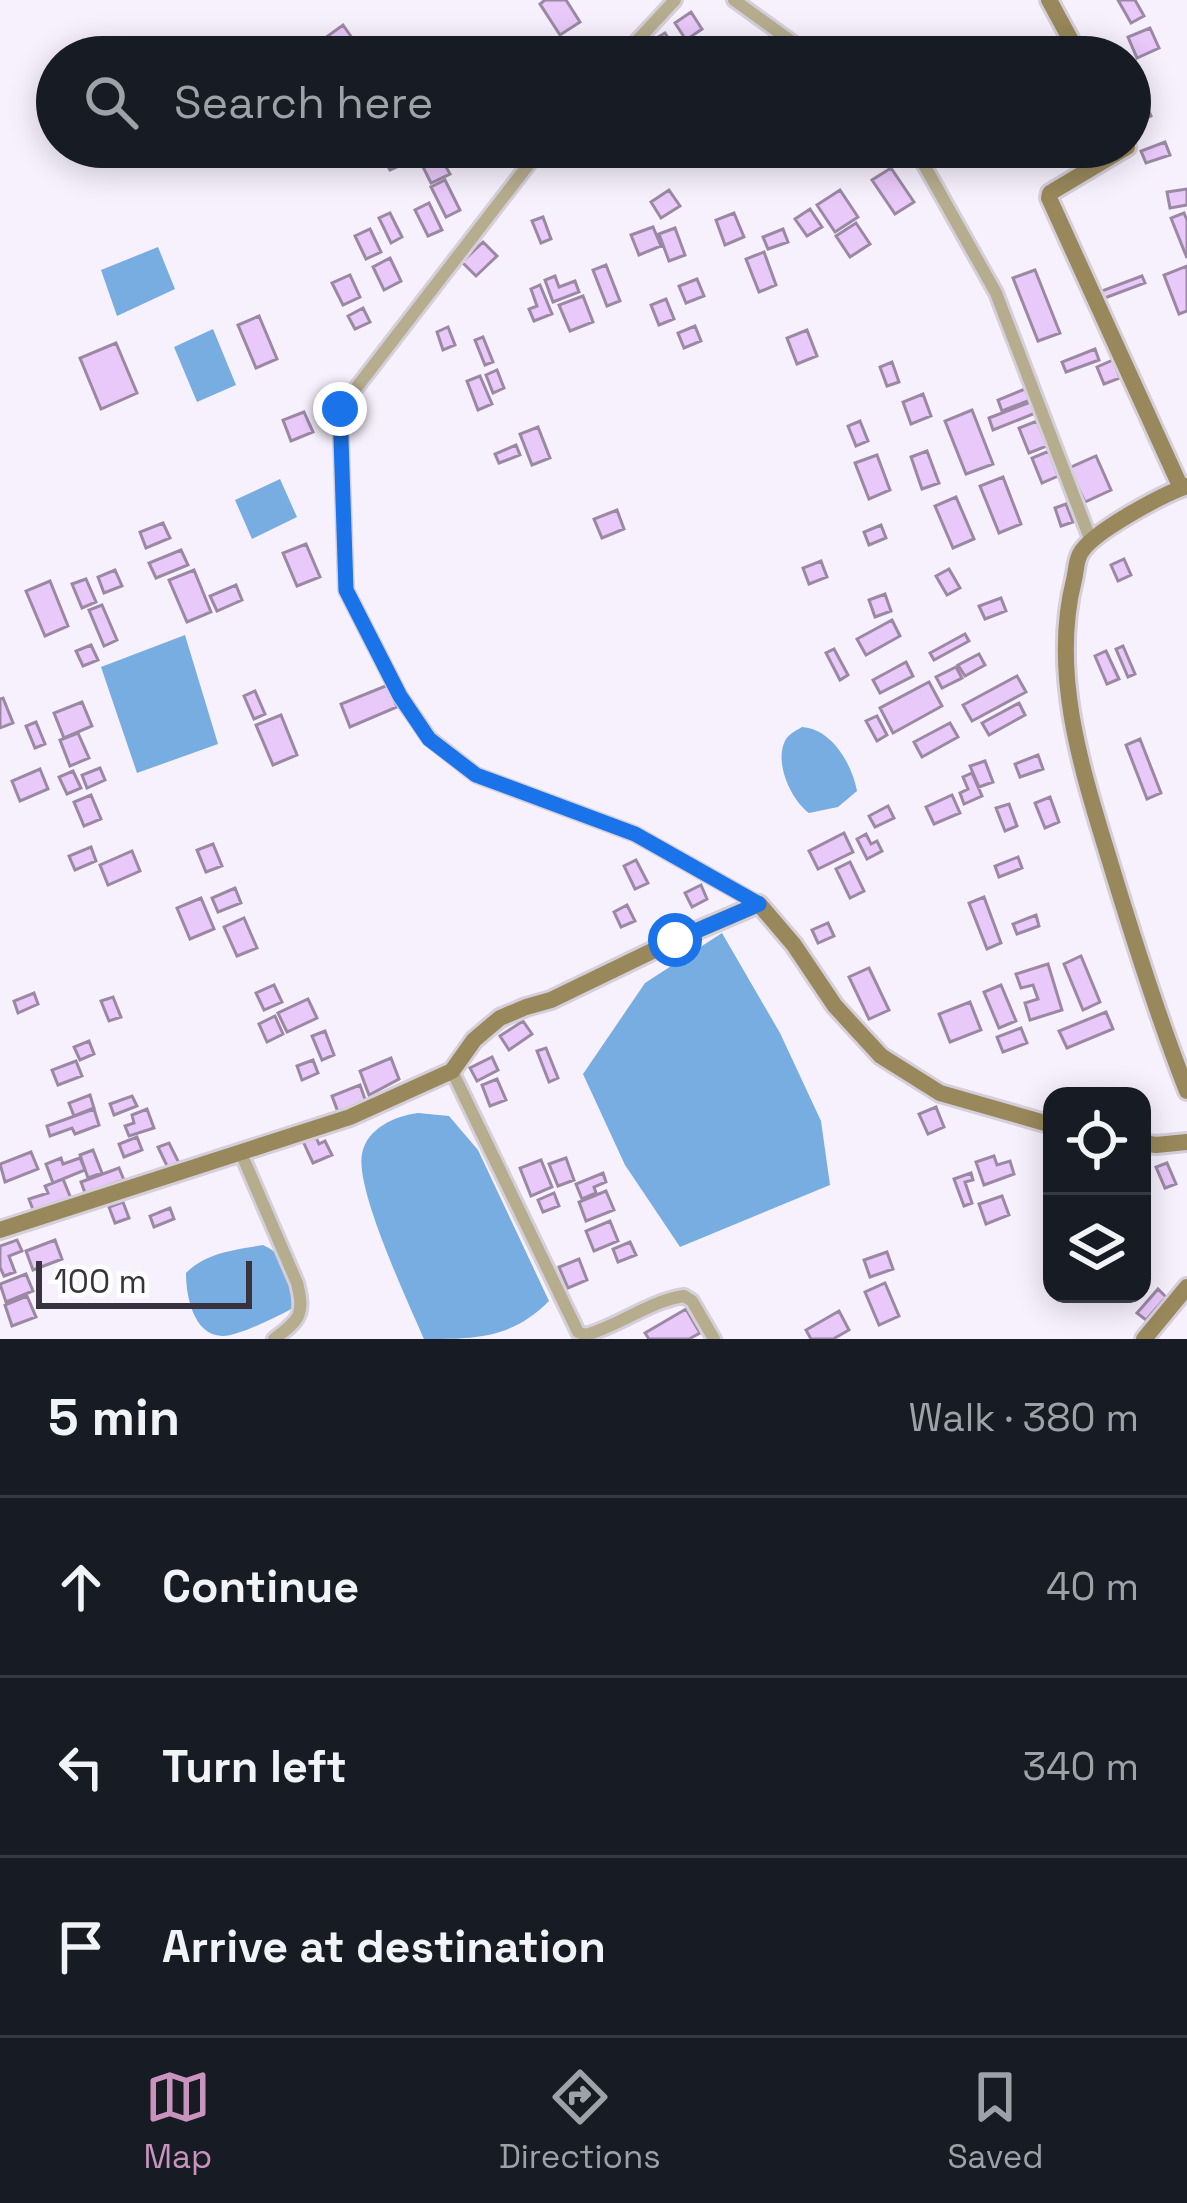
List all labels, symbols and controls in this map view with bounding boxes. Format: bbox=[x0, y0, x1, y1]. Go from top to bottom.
search box bbox=[36, 36, 1151, 168]
icon: search bbox=[78, 69, 144, 135]
text: Search here bbox=[174, 74, 433, 131]
route end bbox=[313, 382, 367, 436]
route start bbox=[648, 913, 702, 967]
map controls bbox=[1043, 1087, 1151, 1303]
button: locate bbox=[1043, 1087, 1151, 1195]
button: layers bbox=[1043, 1195, 1151, 1303]
scale bar bbox=[36, 1255, 252, 1308]
text: 100 m bbox=[54, 1261, 147, 1303]
text: 5 min bbox=[48, 1385, 180, 1450]
text: Walk · 380 m bbox=[909, 1393, 1139, 1442]
icon: ahead bbox=[48, 1554, 114, 1620]
text: Continue bbox=[162, 1558, 359, 1615]
text: 40 m bbox=[1046, 1562, 1139, 1611]
icon: left bbox=[48, 1734, 114, 1800]
text: Turn left bbox=[162, 1738, 347, 1795]
text: 340 m bbox=[1023, 1742, 1139, 1791]
icon: arrive bbox=[48, 1914, 114, 1980]
text: Arrive at destination bbox=[162, 1918, 606, 1975]
tab: Map bbox=[143, 2064, 212, 2178]
tab: Directions bbox=[499, 2064, 661, 2178]
tab: Saved bbox=[947, 2064, 1044, 2178]

